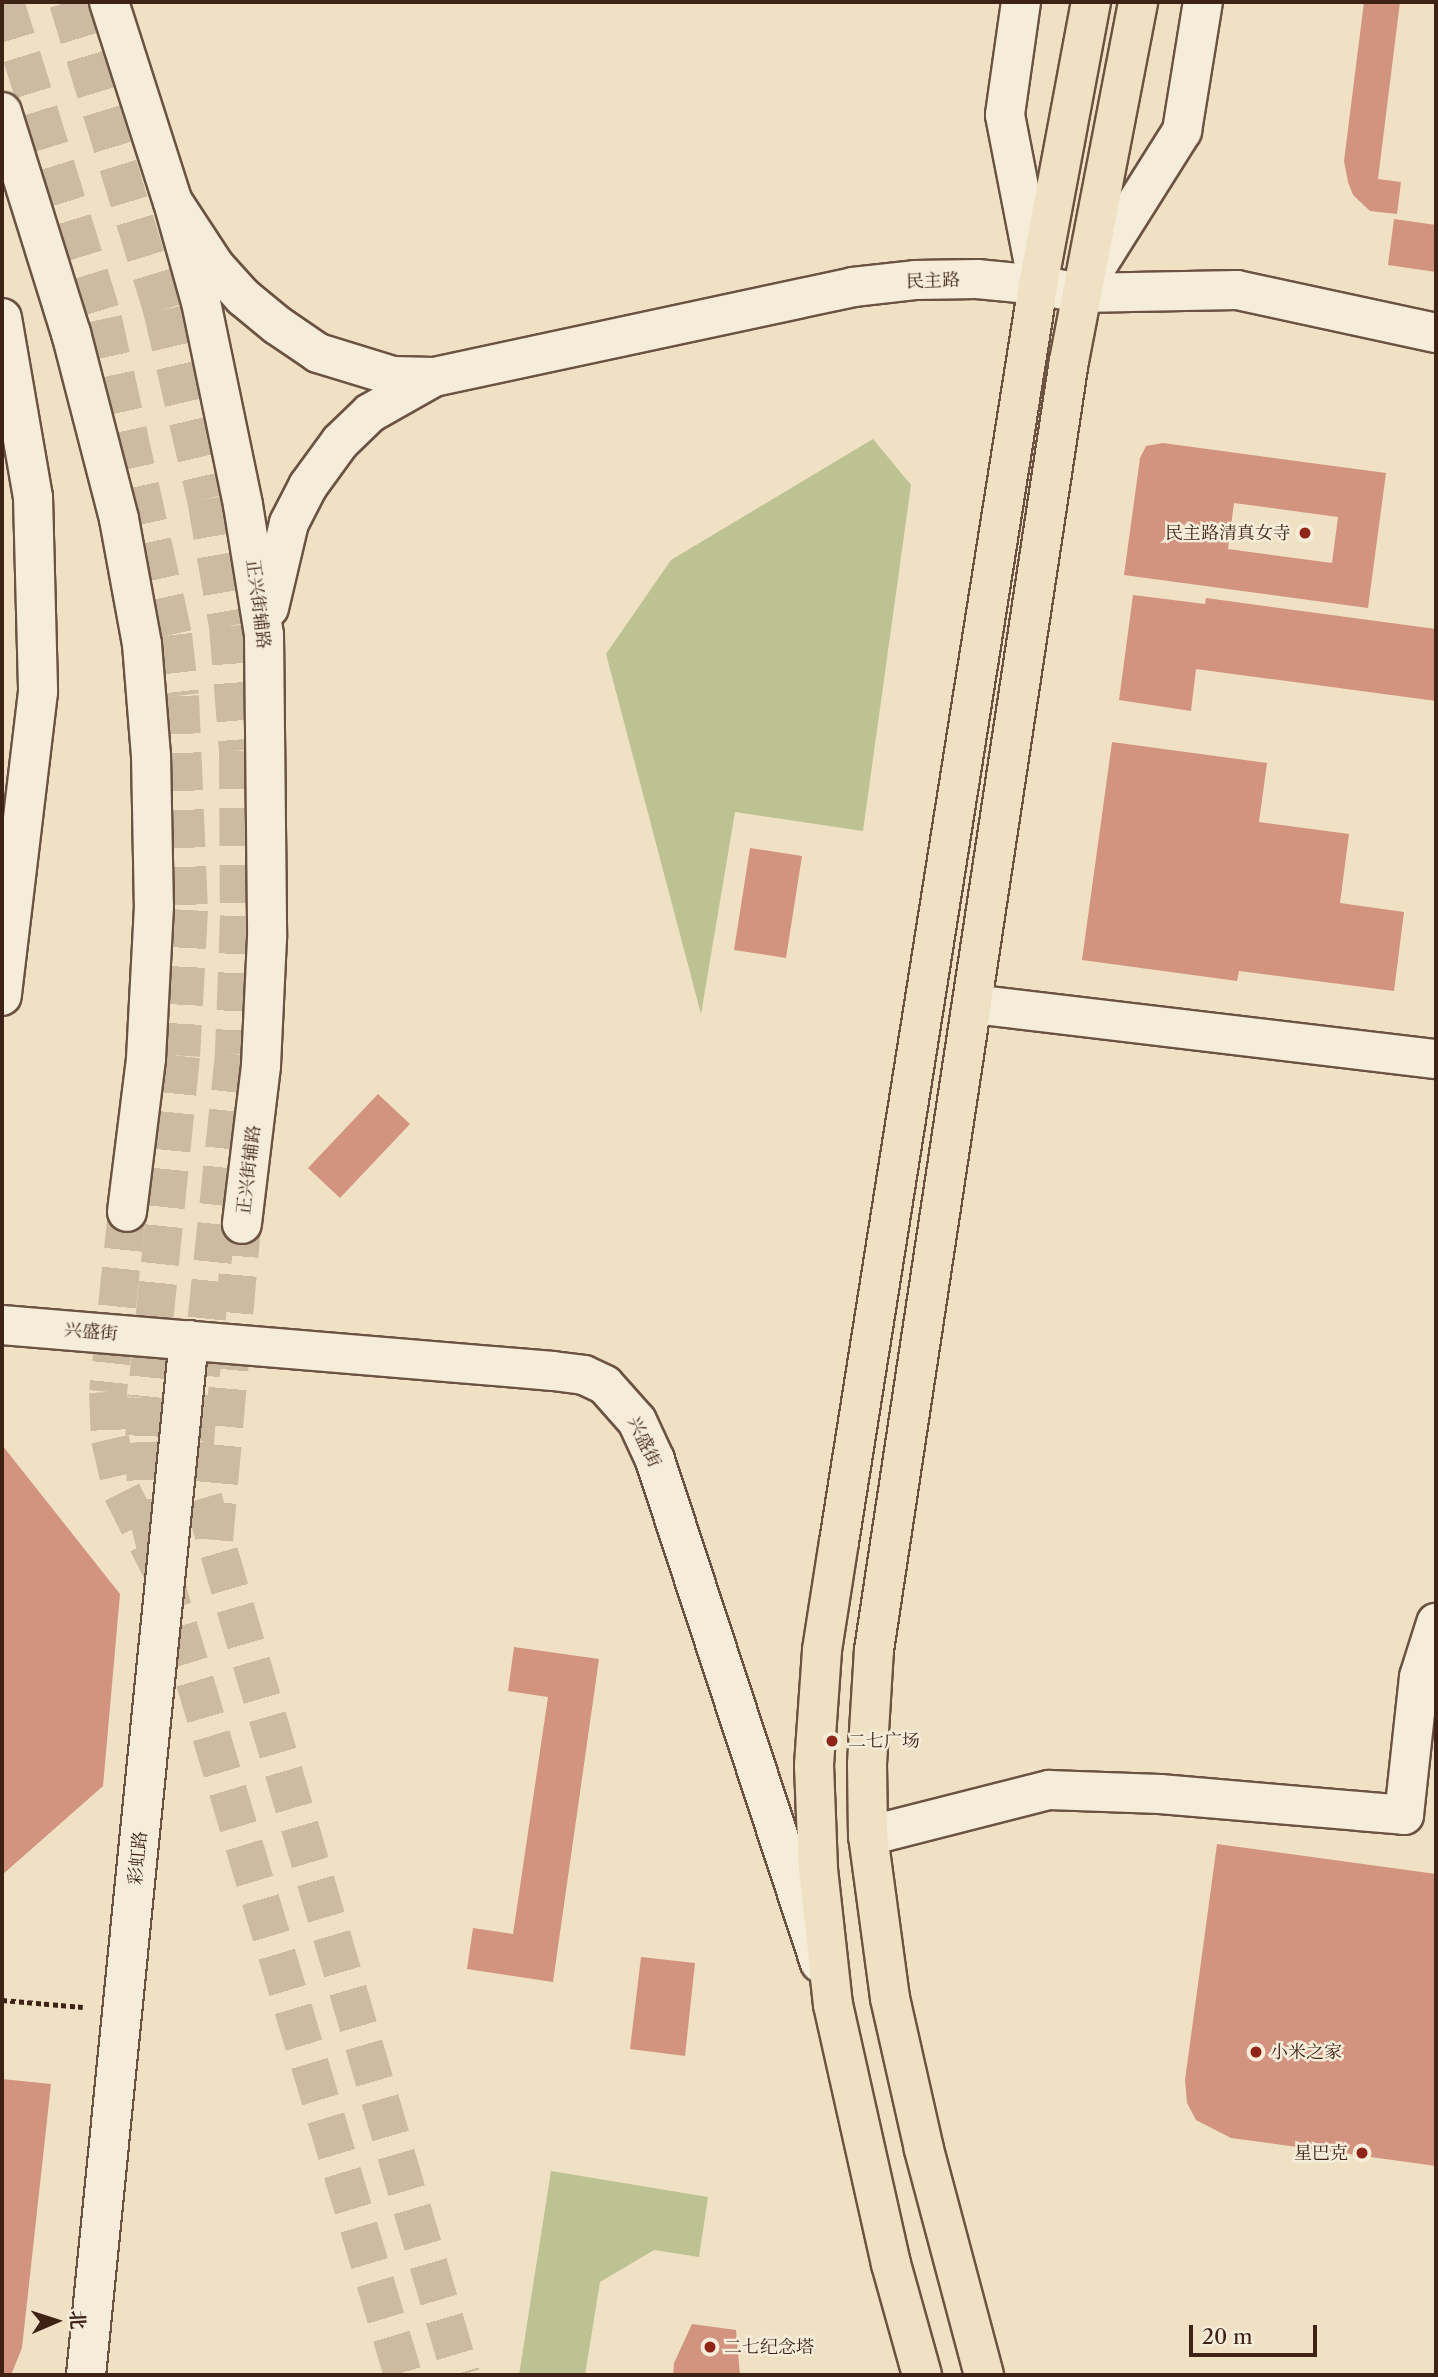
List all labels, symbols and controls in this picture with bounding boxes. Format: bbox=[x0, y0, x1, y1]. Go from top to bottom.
street label: 民主路 bbox=[906, 269, 960, 293]
place label: 民主路清真女寺 bbox=[1165, 522, 1291, 544]
marker: 民主路清真女寺 bbox=[1297, 525, 1313, 541]
street label: 正兴街辅路 bbox=[242, 558, 274, 650]
street label: 正兴街辅路 bbox=[233, 1124, 265, 1216]
street label: 兴盛街 bbox=[63, 1319, 119, 1345]
street label: 兴盛街 bbox=[623, 1413, 665, 1471]
place label: 二七广场 bbox=[848, 1730, 920, 1752]
marker: 二七广场 bbox=[822, 1731, 842, 1751]
street label: 彩虹路 bbox=[124, 1830, 152, 1886]
place label: 小米之家 bbox=[1270, 2041, 1342, 2063]
marker: 小米之家 bbox=[1248, 2044, 1264, 2060]
place label: 星巴克 bbox=[1294, 2142, 1348, 2164]
marker: 星巴克 bbox=[1354, 2145, 1370, 2161]
north arrow bbox=[21, 2286, 91, 2356]
text: 北 bbox=[65, 2310, 89, 2330]
scale bar bbox=[1193, 2310, 1321, 2354]
text: 20 m bbox=[1202, 2324, 1253, 2349]
place label: 二七纪念塔 bbox=[724, 2336, 814, 2358]
marker: 二七纪念塔 bbox=[702, 2339, 718, 2355]

